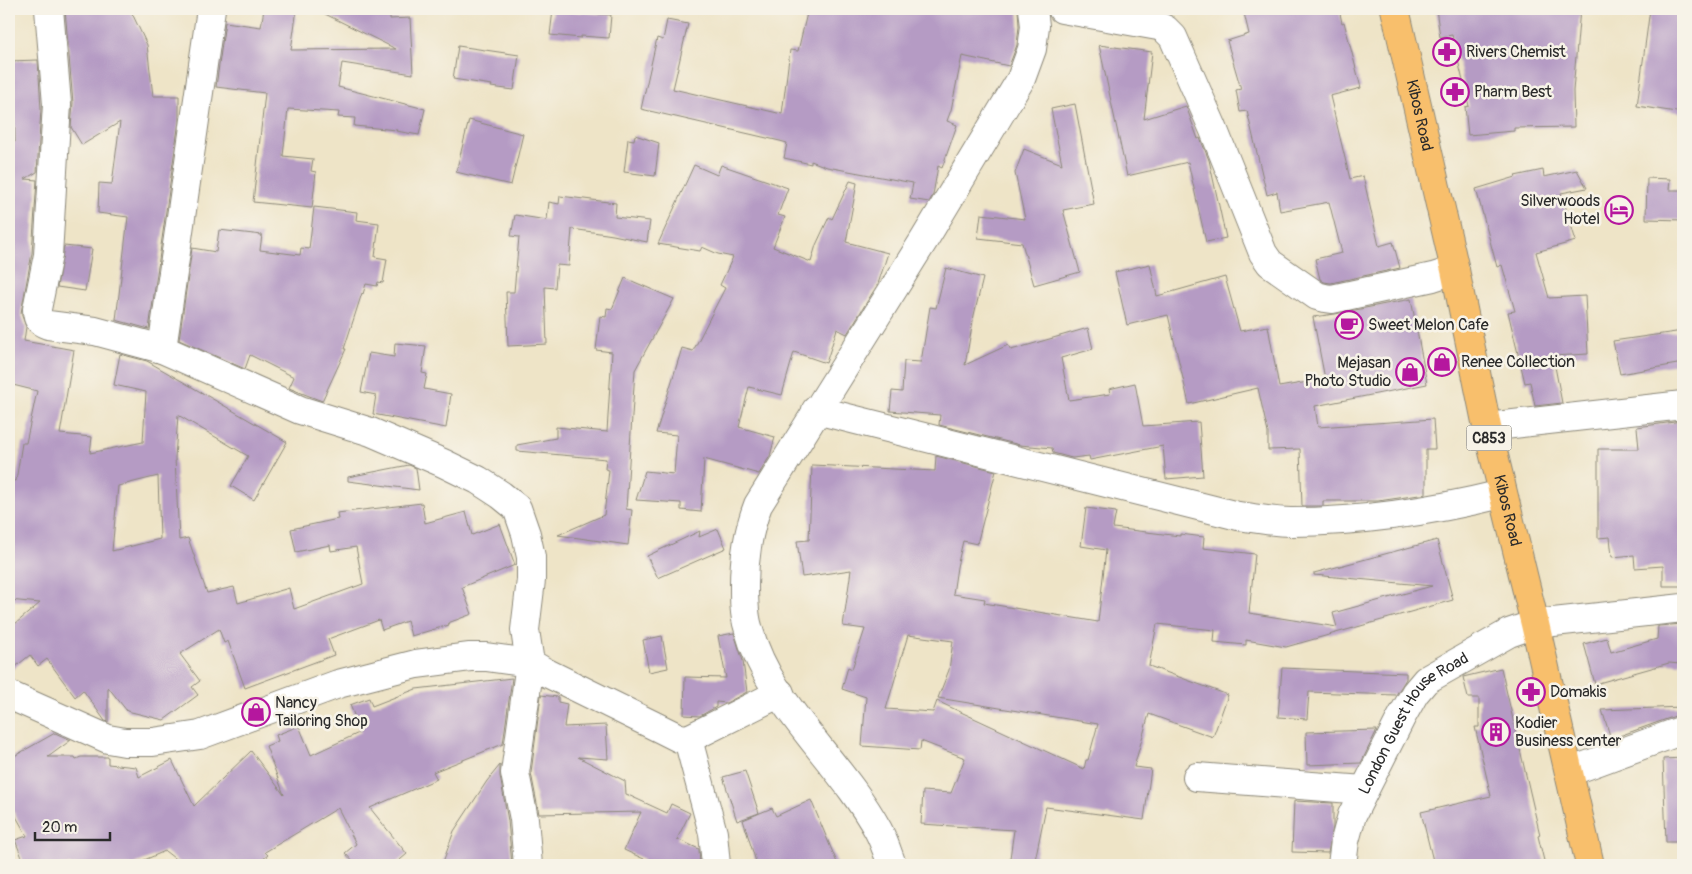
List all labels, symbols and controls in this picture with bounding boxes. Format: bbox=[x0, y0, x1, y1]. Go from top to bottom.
pharmacy icon: Rivers Chemist bbox=[1432, 37, 1462, 67]
place label: Rivers Chemist bbox=[1466, 42, 1566, 62]
pharmacy icon: Pharm Best bbox=[1440, 77, 1470, 107]
street label: Kibos Road bbox=[1402, 78, 1437, 153]
place label: Pharm Best bbox=[1474, 82, 1552, 102]
place label: Silverwoods Hotel bbox=[1520, 191, 1600, 229]
hotel icon: Silverwoods Hotel bbox=[1604, 195, 1634, 225]
cafe icon: Sweet Melon Cafe bbox=[1334, 310, 1364, 340]
place label: Sweet Melon Cafe bbox=[1368, 315, 1489, 335]
shop icon: Renee Collection bbox=[1427, 347, 1457, 377]
place label: Renee Collection bbox=[1461, 352, 1575, 372]
place label: Mejasan Photo Studio bbox=[1304, 353, 1391, 391]
shop icon: Mejasan Photo Studio bbox=[1395, 357, 1425, 387]
road number: C853 bbox=[1466, 426, 1512, 450]
street label: Kibos Road bbox=[1489, 473, 1526, 548]
street label: London Guest House Road bbox=[1354, 648, 1472, 798]
pharmacy icon: Domakis bbox=[1516, 677, 1546, 707]
place label: Domakis bbox=[1550, 682, 1606, 702]
place label: Nancy Tailoring Shop bbox=[275, 693, 368, 731]
shop icon: Nancy Tailoring Shop bbox=[241, 697, 271, 727]
place label: Kodier Business center bbox=[1515, 713, 1622, 751]
building icon: Kodier Business center bbox=[1481, 717, 1511, 747]
scale bar bbox=[35, 809, 110, 841]
text: 20 m bbox=[42, 818, 77, 837]

